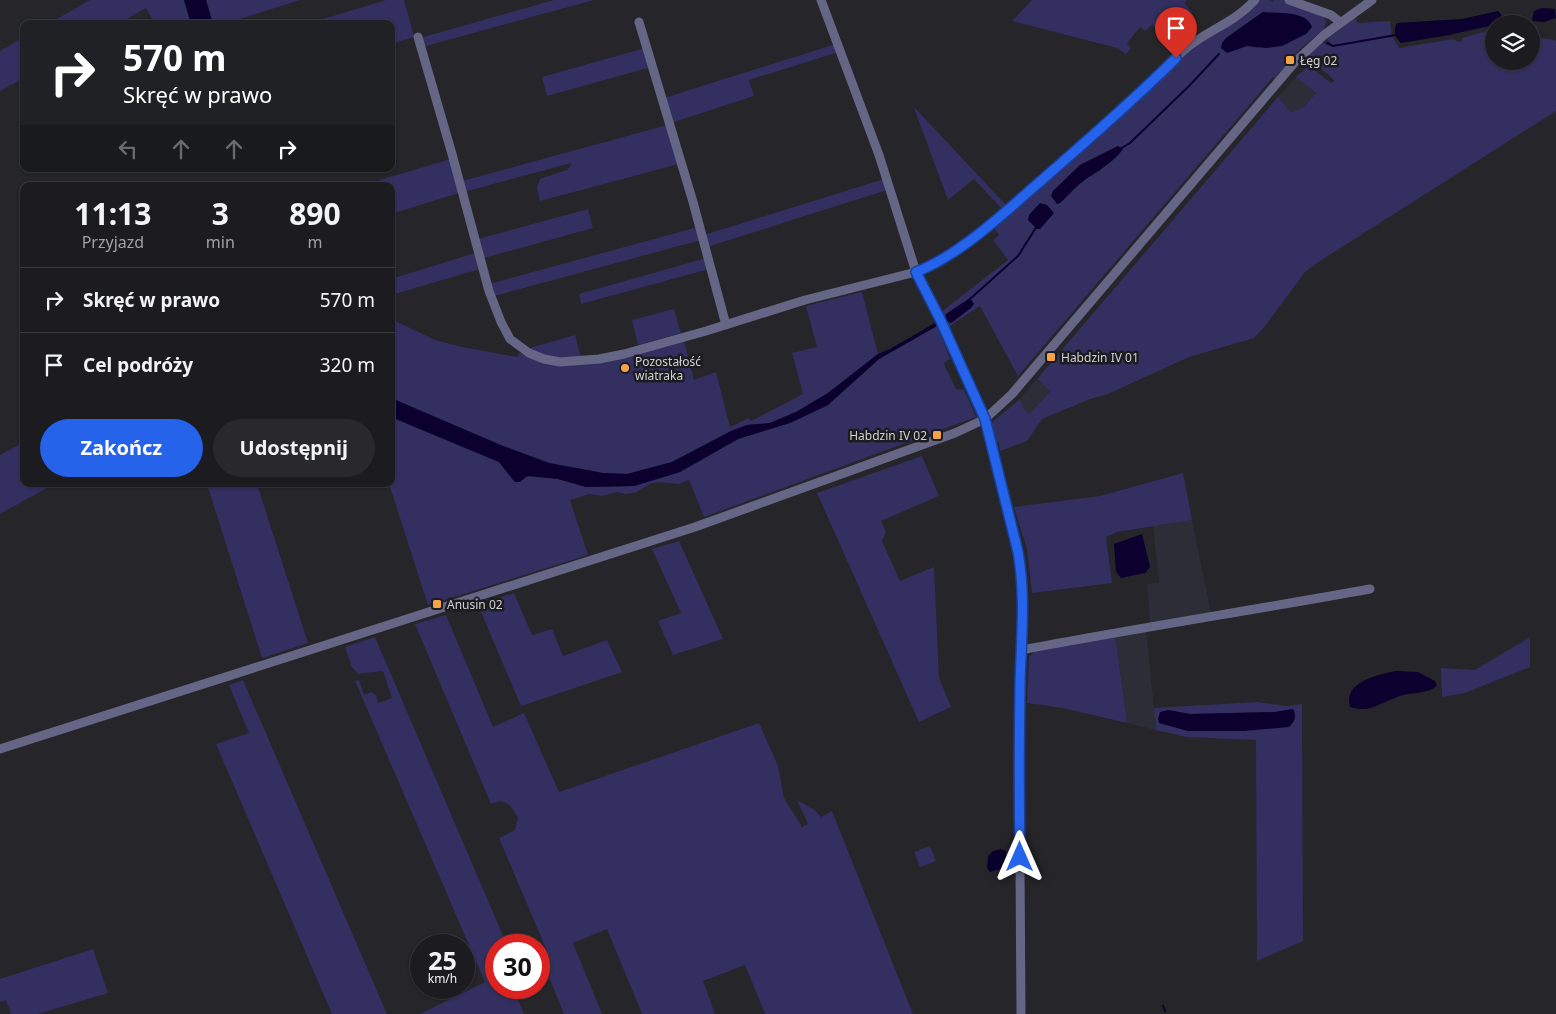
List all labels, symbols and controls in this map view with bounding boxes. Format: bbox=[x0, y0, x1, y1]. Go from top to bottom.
pin bbox=[1155, 7, 1197, 58]
icon: arrive bbox=[1162, 14, 1190, 42]
map controls bbox=[1485, 15, 1540, 70]
button: layers bbox=[1485, 15, 1540, 70]
text: 570 m bbox=[123, 34, 226, 81]
icon: right bbox=[40, 40, 105, 105]
place label: Łęg 02 bbox=[1300, 52, 1337, 69]
marker: Łęg 02 bbox=[1284, 54, 1296, 66]
text: Skręć w prawo bbox=[123, 79, 272, 109]
icon: left bbox=[114, 135, 142, 163]
icon: ahead bbox=[167, 135, 195, 163]
icon: ahead bbox=[220, 135, 248, 163]
icon: right bbox=[273, 135, 301, 163]
text: 11:13 bbox=[74, 193, 151, 234]
text: 3 bbox=[212, 193, 229, 234]
text: 890 bbox=[289, 193, 341, 234]
text: Przyjazd bbox=[82, 231, 144, 253]
text: min bbox=[206, 231, 235, 253]
text: m bbox=[307, 231, 322, 253]
icon: right bbox=[40, 286, 68, 314]
text: Skręć w prawo bbox=[83, 287, 220, 313]
text: 570 m bbox=[320, 287, 375, 313]
place label: Habdzin IV 01 bbox=[1061, 349, 1139, 366]
icon: arrive bbox=[40, 351, 68, 379]
marker: Habdzin IV 01 bbox=[1045, 351, 1057, 363]
text: Cel podróży bbox=[83, 352, 193, 378]
text: 320 m bbox=[320, 352, 375, 378]
place label: Pozostałość wiatraka bbox=[635, 353, 701, 384]
marker: Pozostałość wiatraka bbox=[619, 362, 631, 374]
button: Zakończ bbox=[40, 419, 203, 477]
button: Udostępnij bbox=[213, 419, 375, 477]
place label: Habdzin IV 02 bbox=[849, 427, 927, 444]
marker: Habdzin IV 02 bbox=[931, 429, 943, 441]
place label: Anusin 02 bbox=[447, 596, 503, 613]
marker: Anusin 02 bbox=[431, 598, 443, 610]
position arrow bbox=[993, 830, 1045, 882]
speed limit sign: 30 bbox=[485, 934, 550, 999]
text: 25 bbox=[428, 943, 457, 977]
text: km/h bbox=[428, 970, 457, 987]

